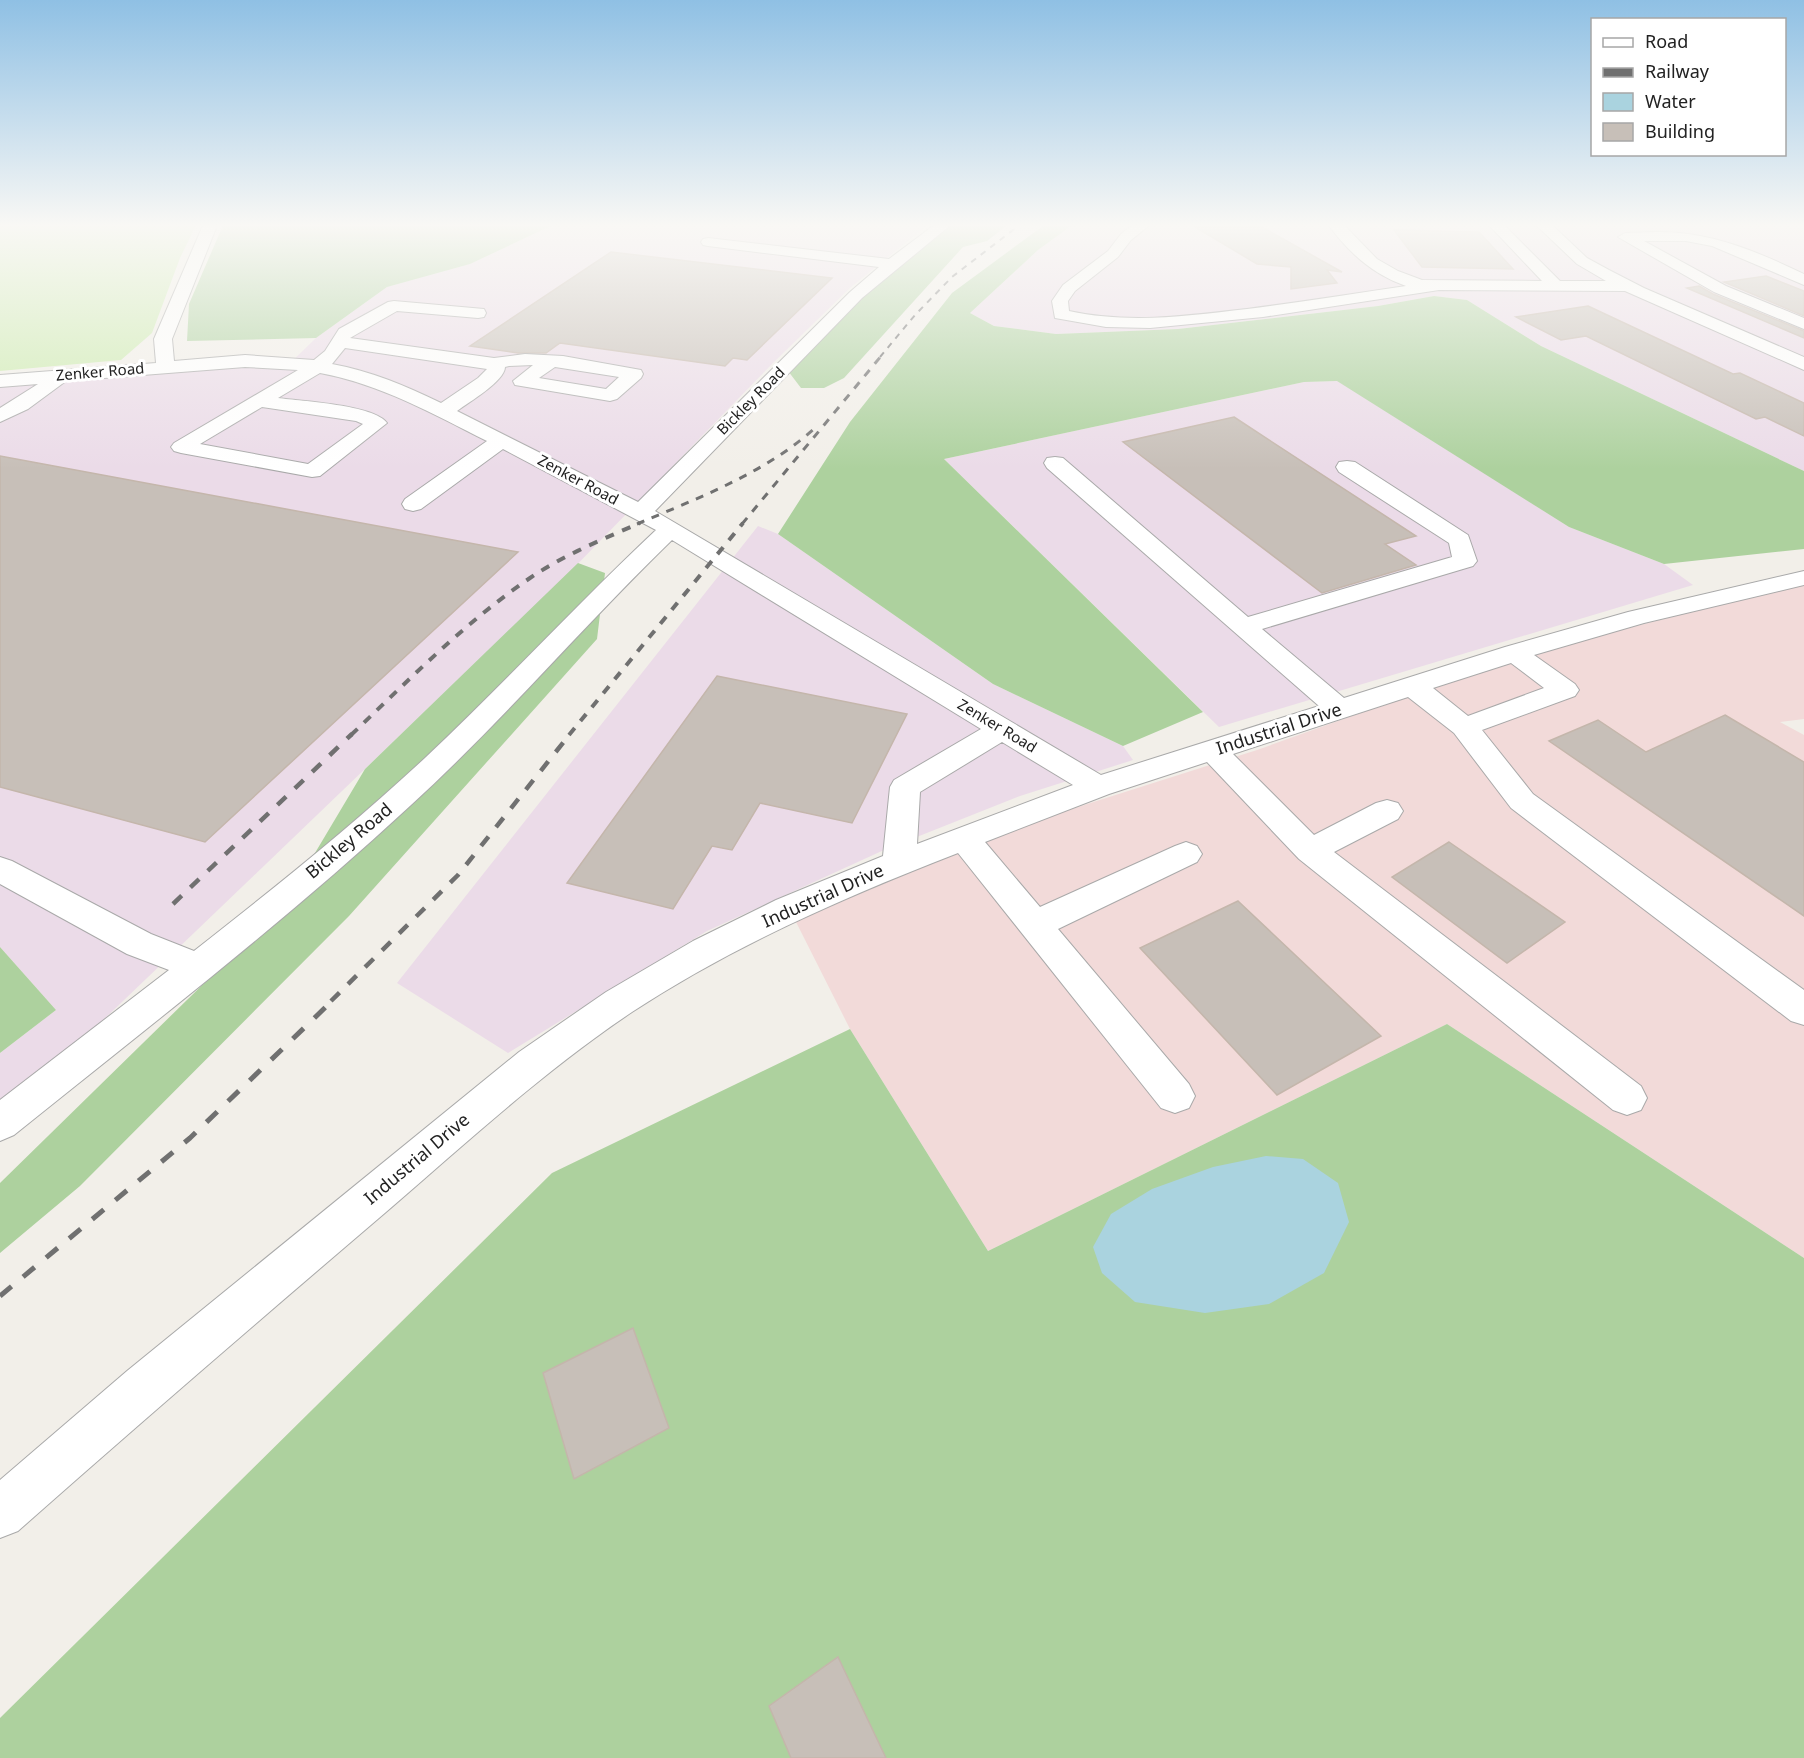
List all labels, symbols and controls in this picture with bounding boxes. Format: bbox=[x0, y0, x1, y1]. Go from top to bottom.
legend bbox=[1591, 18, 1786, 156]
text: Road bbox=[1645, 29, 1688, 53]
text: Railway bbox=[1645, 59, 1710, 83]
text: Water bbox=[1645, 89, 1696, 113]
text: Building bbox=[1645, 119, 1715, 143]
street label: Zenker Road bbox=[55, 357, 145, 385]
street label: Bickley Road bbox=[712, 362, 789, 439]
street label: Zenker Road bbox=[535, 449, 622, 509]
street label: Zenker Road bbox=[954, 694, 1041, 757]
street label: Industrial Drive bbox=[1213, 696, 1344, 760]
street label: Bickley Road bbox=[300, 797, 397, 884]
street label: Industrial Drive bbox=[758, 858, 887, 933]
street label: Industrial Drive bbox=[359, 1107, 474, 1209]

